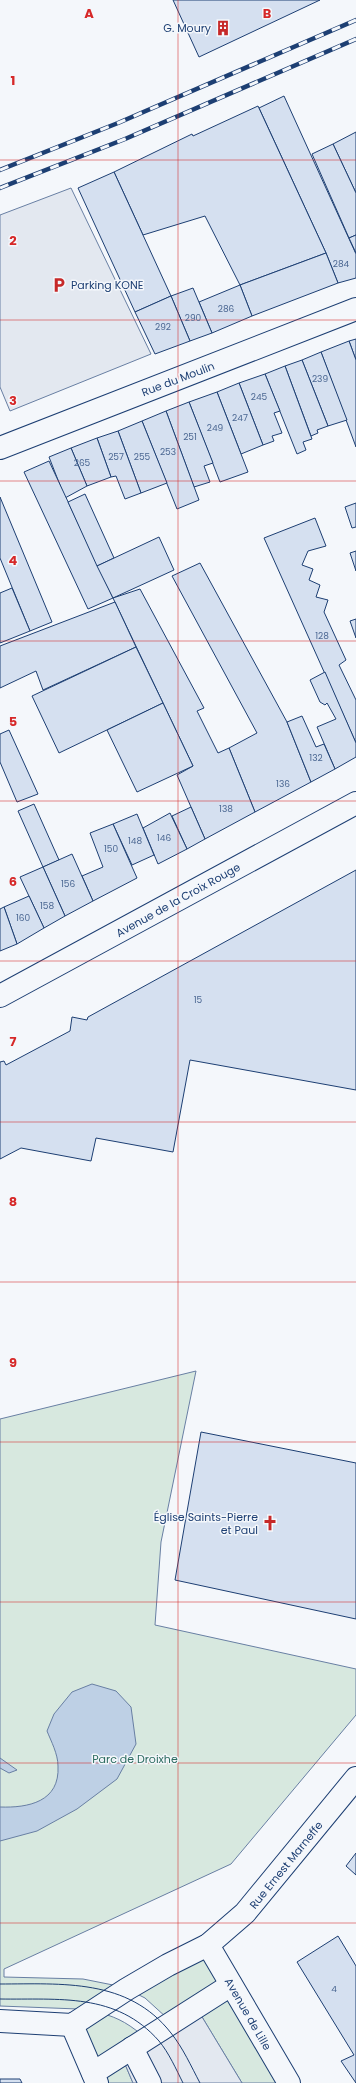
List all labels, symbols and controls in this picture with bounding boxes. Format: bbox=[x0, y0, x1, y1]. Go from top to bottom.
text: A bbox=[84, 4, 94, 23]
text: B bbox=[263, 4, 272, 23]
building icon: G. Moury bbox=[214, 19, 232, 37]
place label: G. Moury bbox=[163, 20, 212, 36]
text: 1 bbox=[11, 71, 15, 90]
text: 2 bbox=[9, 231, 17, 250]
house number: 284 bbox=[333, 258, 350, 270]
parking icon: Parking KONE bbox=[50, 276, 68, 294]
place label: Parking KONE bbox=[71, 277, 143, 293]
house number: 286 bbox=[218, 303, 235, 315]
house number: 290 bbox=[185, 312, 202, 324]
house number: 292 bbox=[155, 321, 171, 333]
street label: Rue du Moulin bbox=[139, 358, 217, 400]
house number: 239 bbox=[312, 373, 328, 385]
text: 3 bbox=[9, 391, 17, 410]
house number: 245 bbox=[251, 391, 268, 403]
house number: 247 bbox=[232, 412, 248, 424]
house number: 249 bbox=[207, 422, 224, 434]
house number: 251 bbox=[183, 431, 197, 443]
house number: 253 bbox=[160, 446, 176, 458]
house number: 257 bbox=[108, 451, 124, 463]
house number: 255 bbox=[134, 451, 151, 463]
house number: 265 bbox=[74, 457, 91, 469]
text: 4 bbox=[9, 551, 18, 570]
house number: 128 bbox=[315, 630, 329, 642]
text: 5 bbox=[9, 712, 17, 731]
house number: 132 bbox=[309, 752, 323, 764]
house number: 136 bbox=[276, 778, 290, 790]
house number: 138 bbox=[219, 803, 233, 815]
house number: 146 bbox=[157, 832, 171, 844]
house number: 148 bbox=[128, 835, 142, 847]
house number: 150 bbox=[104, 843, 118, 855]
street label: Avenue de la Croix Rouge bbox=[113, 859, 243, 941]
text: 6 bbox=[9, 872, 17, 891]
house number: 156 bbox=[61, 878, 75, 890]
house number: 158 bbox=[40, 900, 54, 912]
house number: 160 bbox=[16, 912, 30, 924]
house number: 15 bbox=[194, 994, 203, 1006]
text: 7 bbox=[10, 1032, 17, 1051]
text: 8 bbox=[9, 1192, 17, 1211]
text: 9 bbox=[9, 1353, 17, 1372]
place label: Église Saints-Pierre et Paul bbox=[154, 1509, 258, 1538]
church icon: Église Saints-Pierre et Paul bbox=[261, 1514, 279, 1532]
park label: Parc de Droixhe bbox=[92, 1751, 178, 1767]
street label: Rue Ernest Marneffe bbox=[246, 1818, 327, 1912]
street label: Avenue de Lille bbox=[221, 1975, 275, 2053]
house number: 4 bbox=[331, 1983, 337, 1995]

